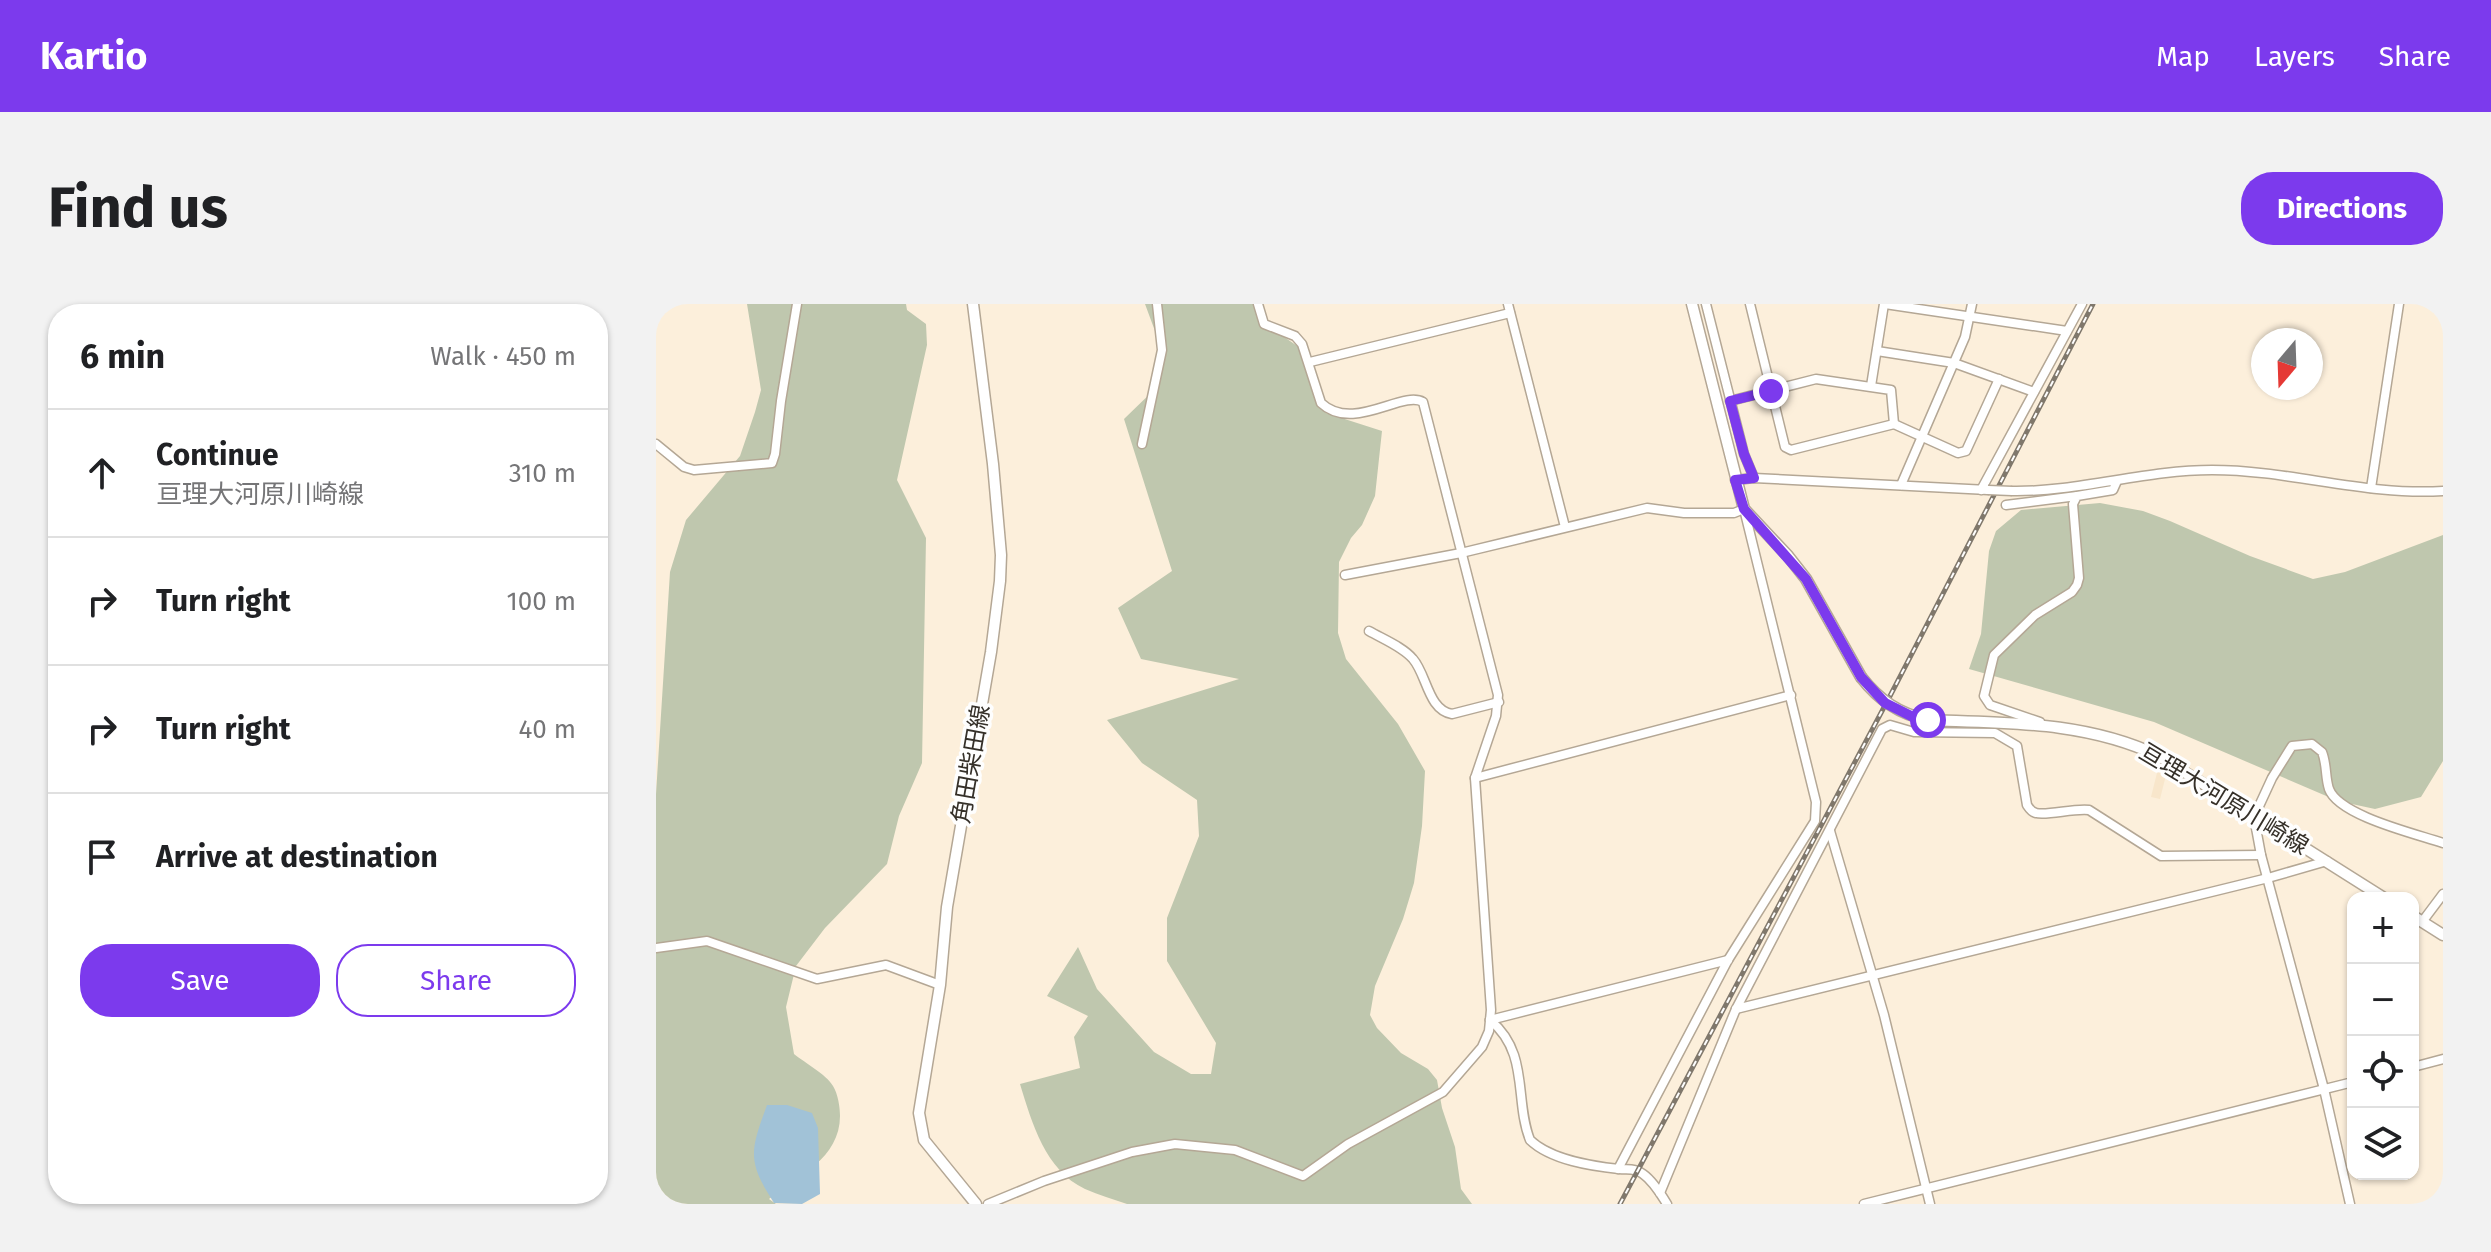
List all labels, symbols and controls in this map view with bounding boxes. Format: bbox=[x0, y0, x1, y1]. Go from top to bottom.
text: Kartio bbox=[40, 33, 147, 79]
text: Map bbox=[2156, 40, 2210, 73]
text: Layers bbox=[2254, 40, 2335, 73]
text: Share bbox=[2379, 40, 2451, 73]
button: Directions bbox=[2241, 172, 2443, 245]
text: Find us bbox=[48, 175, 228, 242]
north arrow bbox=[2251, 328, 2323, 400]
text: 6 min bbox=[80, 336, 165, 377]
text: Walk · 450 m bbox=[430, 341, 576, 372]
route end bbox=[1753, 373, 1789, 409]
text: Continue bbox=[156, 437, 279, 473]
icon: ahead bbox=[80, 451, 124, 495]
text: 310 m bbox=[509, 458, 576, 489]
text: 亘理大河原川崎線 bbox=[156, 479, 364, 510]
icon: right bbox=[80, 579, 124, 623]
text: Turn right bbox=[156, 583, 291, 619]
text: 100 m bbox=[507, 586, 576, 617]
street label: 角田柴田線 bbox=[947, 702, 995, 826]
route start bbox=[1910, 702, 1946, 738]
icon: right bbox=[80, 707, 124, 751]
text: Turn right bbox=[156, 711, 291, 747]
text: 40 m bbox=[518, 714, 576, 745]
street label: 亘理大河原川崎線 bbox=[2135, 738, 2313, 860]
icon: arrive bbox=[80, 835, 124, 879]
text: Arrive at destination bbox=[156, 839, 438, 875]
map controls bbox=[2347, 892, 2419, 1180]
button: + bbox=[2347, 892, 2419, 964]
button: Save bbox=[80, 944, 320, 1017]
button: Share bbox=[336, 944, 576, 1017]
button: − bbox=[2347, 964, 2419, 1036]
button: locate bbox=[2347, 1036, 2419, 1108]
button: layers bbox=[2347, 1108, 2419, 1180]

